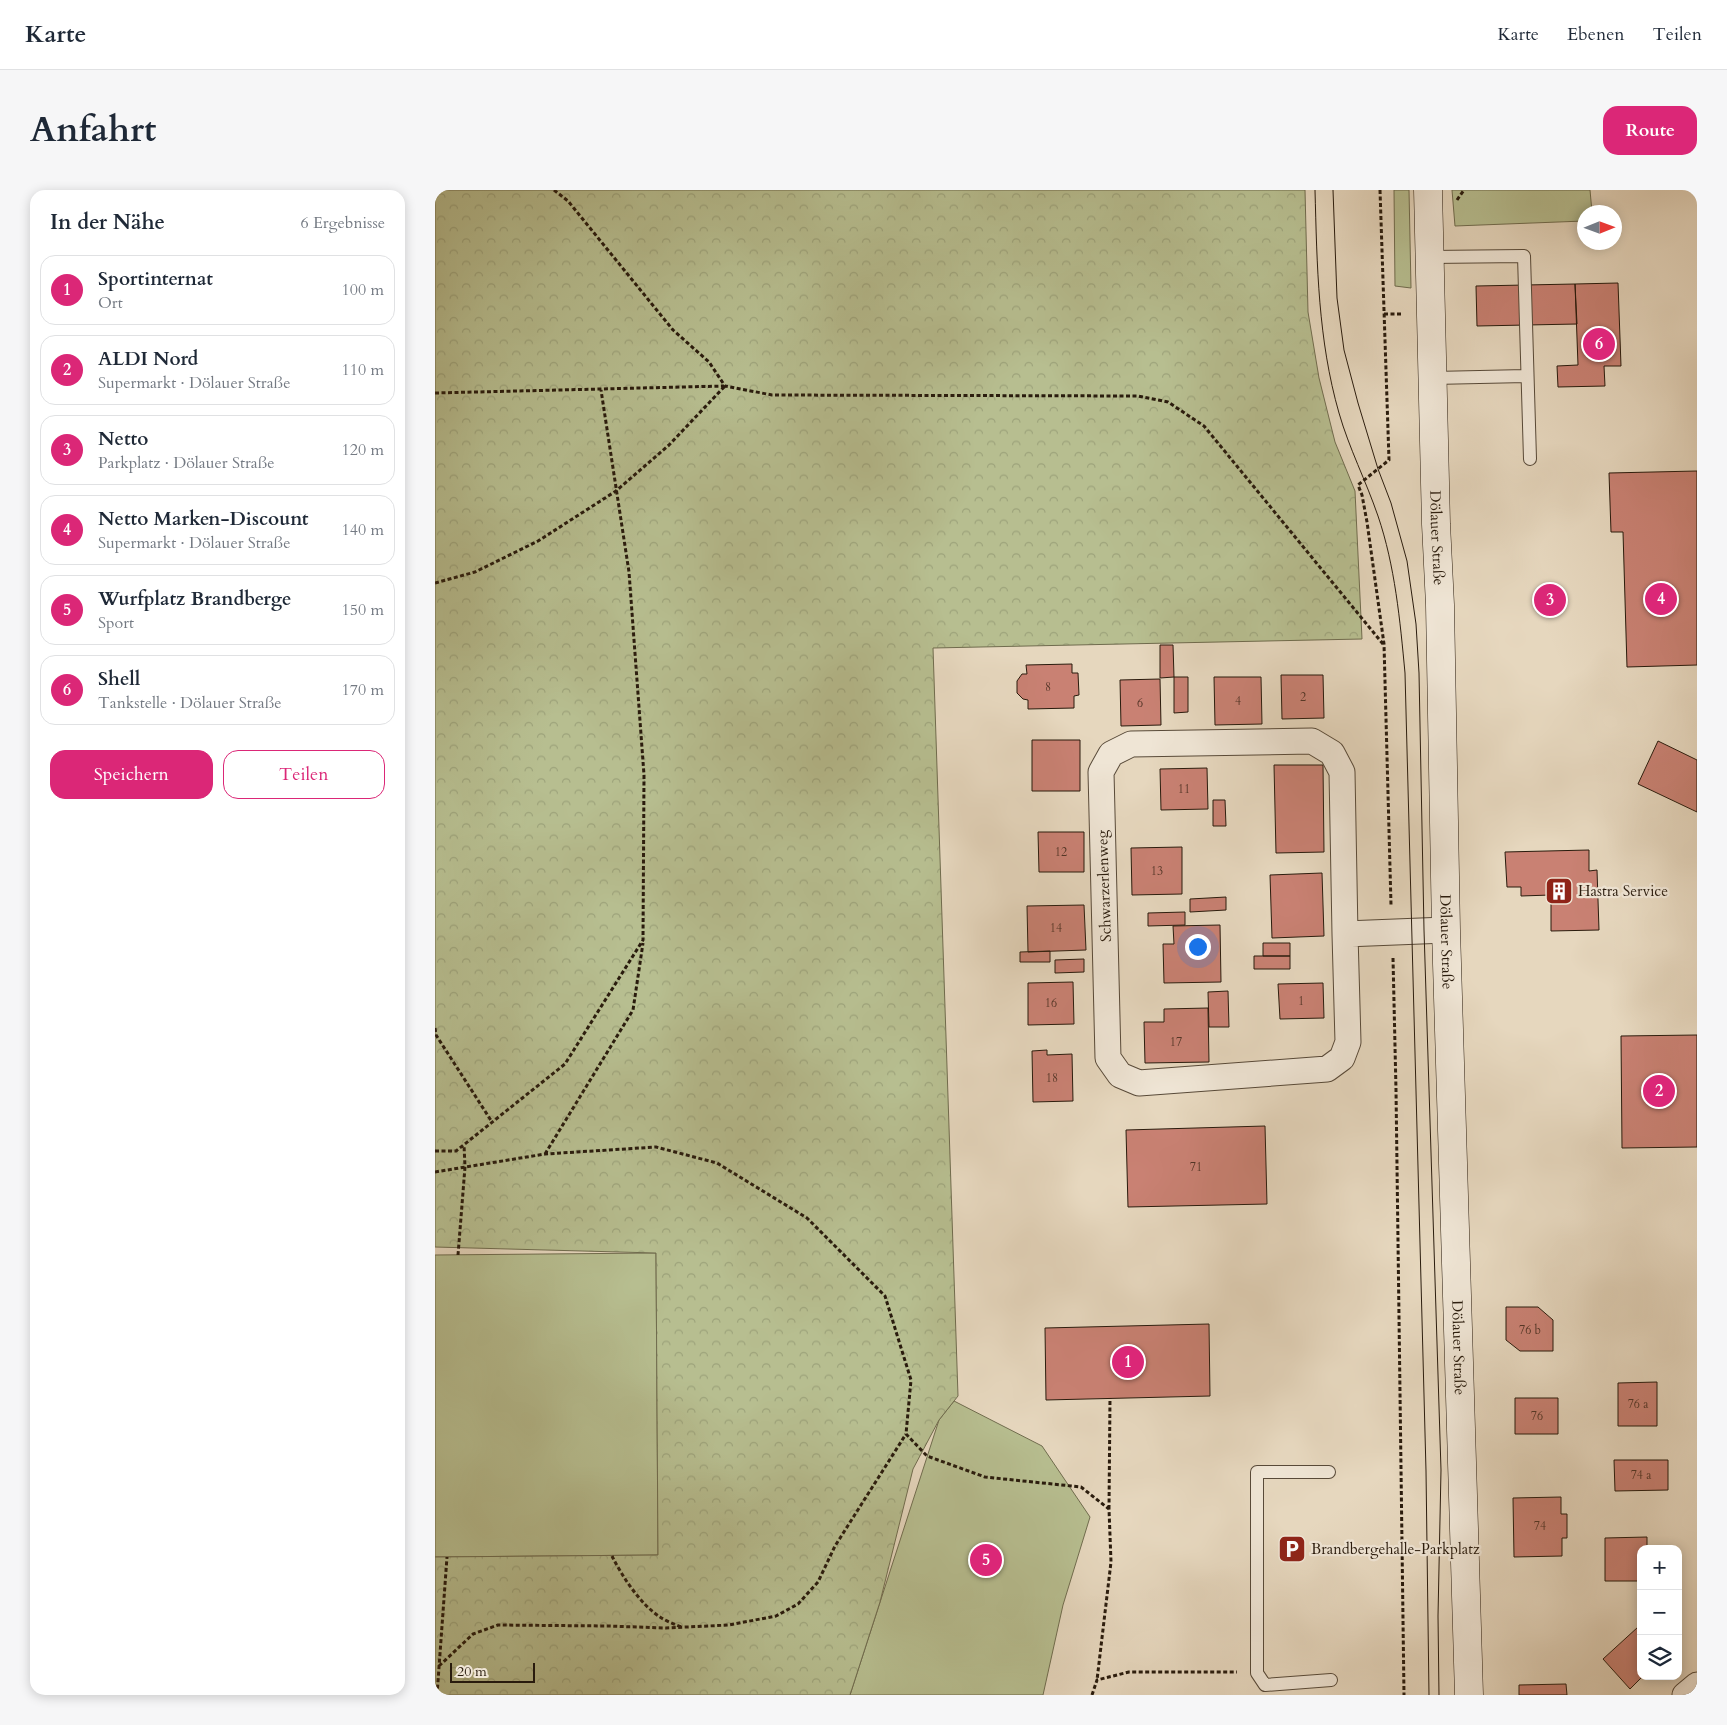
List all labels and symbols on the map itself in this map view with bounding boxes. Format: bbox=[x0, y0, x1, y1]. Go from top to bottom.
north arrow bbox=[1577, 205, 1622, 250]
pin: 6 bbox=[1583, 325, 1615, 363]
street label: Dölauer Straße bbox=[1425, 490, 1449, 586]
pin: 4 bbox=[1645, 580, 1677, 618]
pin: 3 bbox=[1534, 581, 1566, 619]
house number: 8 bbox=[1045, 679, 1051, 695]
house number: 2 bbox=[1300, 689, 1306, 705]
house number: 4 bbox=[1235, 693, 1241, 709]
house number: 6 bbox=[1137, 695, 1143, 711]
house number: 11 bbox=[1178, 781, 1190, 797]
street label: Schwarzerlenweg bbox=[1092, 829, 1116, 942]
house number: 12 bbox=[1055, 844, 1067, 860]
house number: 13 bbox=[1151, 863, 1163, 879]
building icon: Hastra Service bbox=[1544, 876, 1574, 906]
place label: Hastra Service bbox=[1578, 881, 1668, 901]
street label: Dölauer Straße bbox=[1435, 894, 1458, 990]
house number: 14 bbox=[1050, 920, 1062, 936]
your location bbox=[1185, 934, 1211, 960]
house number: 1 bbox=[1298, 993, 1304, 1009]
house number: 16 bbox=[1045, 995, 1057, 1011]
house number: 17 bbox=[1170, 1034, 1182, 1050]
house number: 18 bbox=[1046, 1070, 1058, 1086]
pin: 2 bbox=[1643, 1072, 1675, 1110]
house number: 71 bbox=[1190, 1159, 1202, 1175]
street label: Dölauer Straße bbox=[1447, 1300, 1470, 1396]
house number: 76 b bbox=[1519, 1322, 1541, 1338]
pin: 1 bbox=[1112, 1343, 1144, 1381]
house number: 76 a bbox=[1628, 1396, 1649, 1412]
house number: 76 bbox=[1531, 1408, 1543, 1424]
house number: 74 a bbox=[1631, 1467, 1652, 1483]
house number: 74 bbox=[1534, 1518, 1546, 1534]
parking icon: Brandbergehalle-Parkplatz bbox=[1277, 1534, 1307, 1564]
place label: Brandbergehalle-Parkplatz bbox=[1311, 1539, 1480, 1559]
pin: 5 bbox=[970, 1541, 1002, 1579]
scale bar bbox=[450, 1660, 535, 1683]

